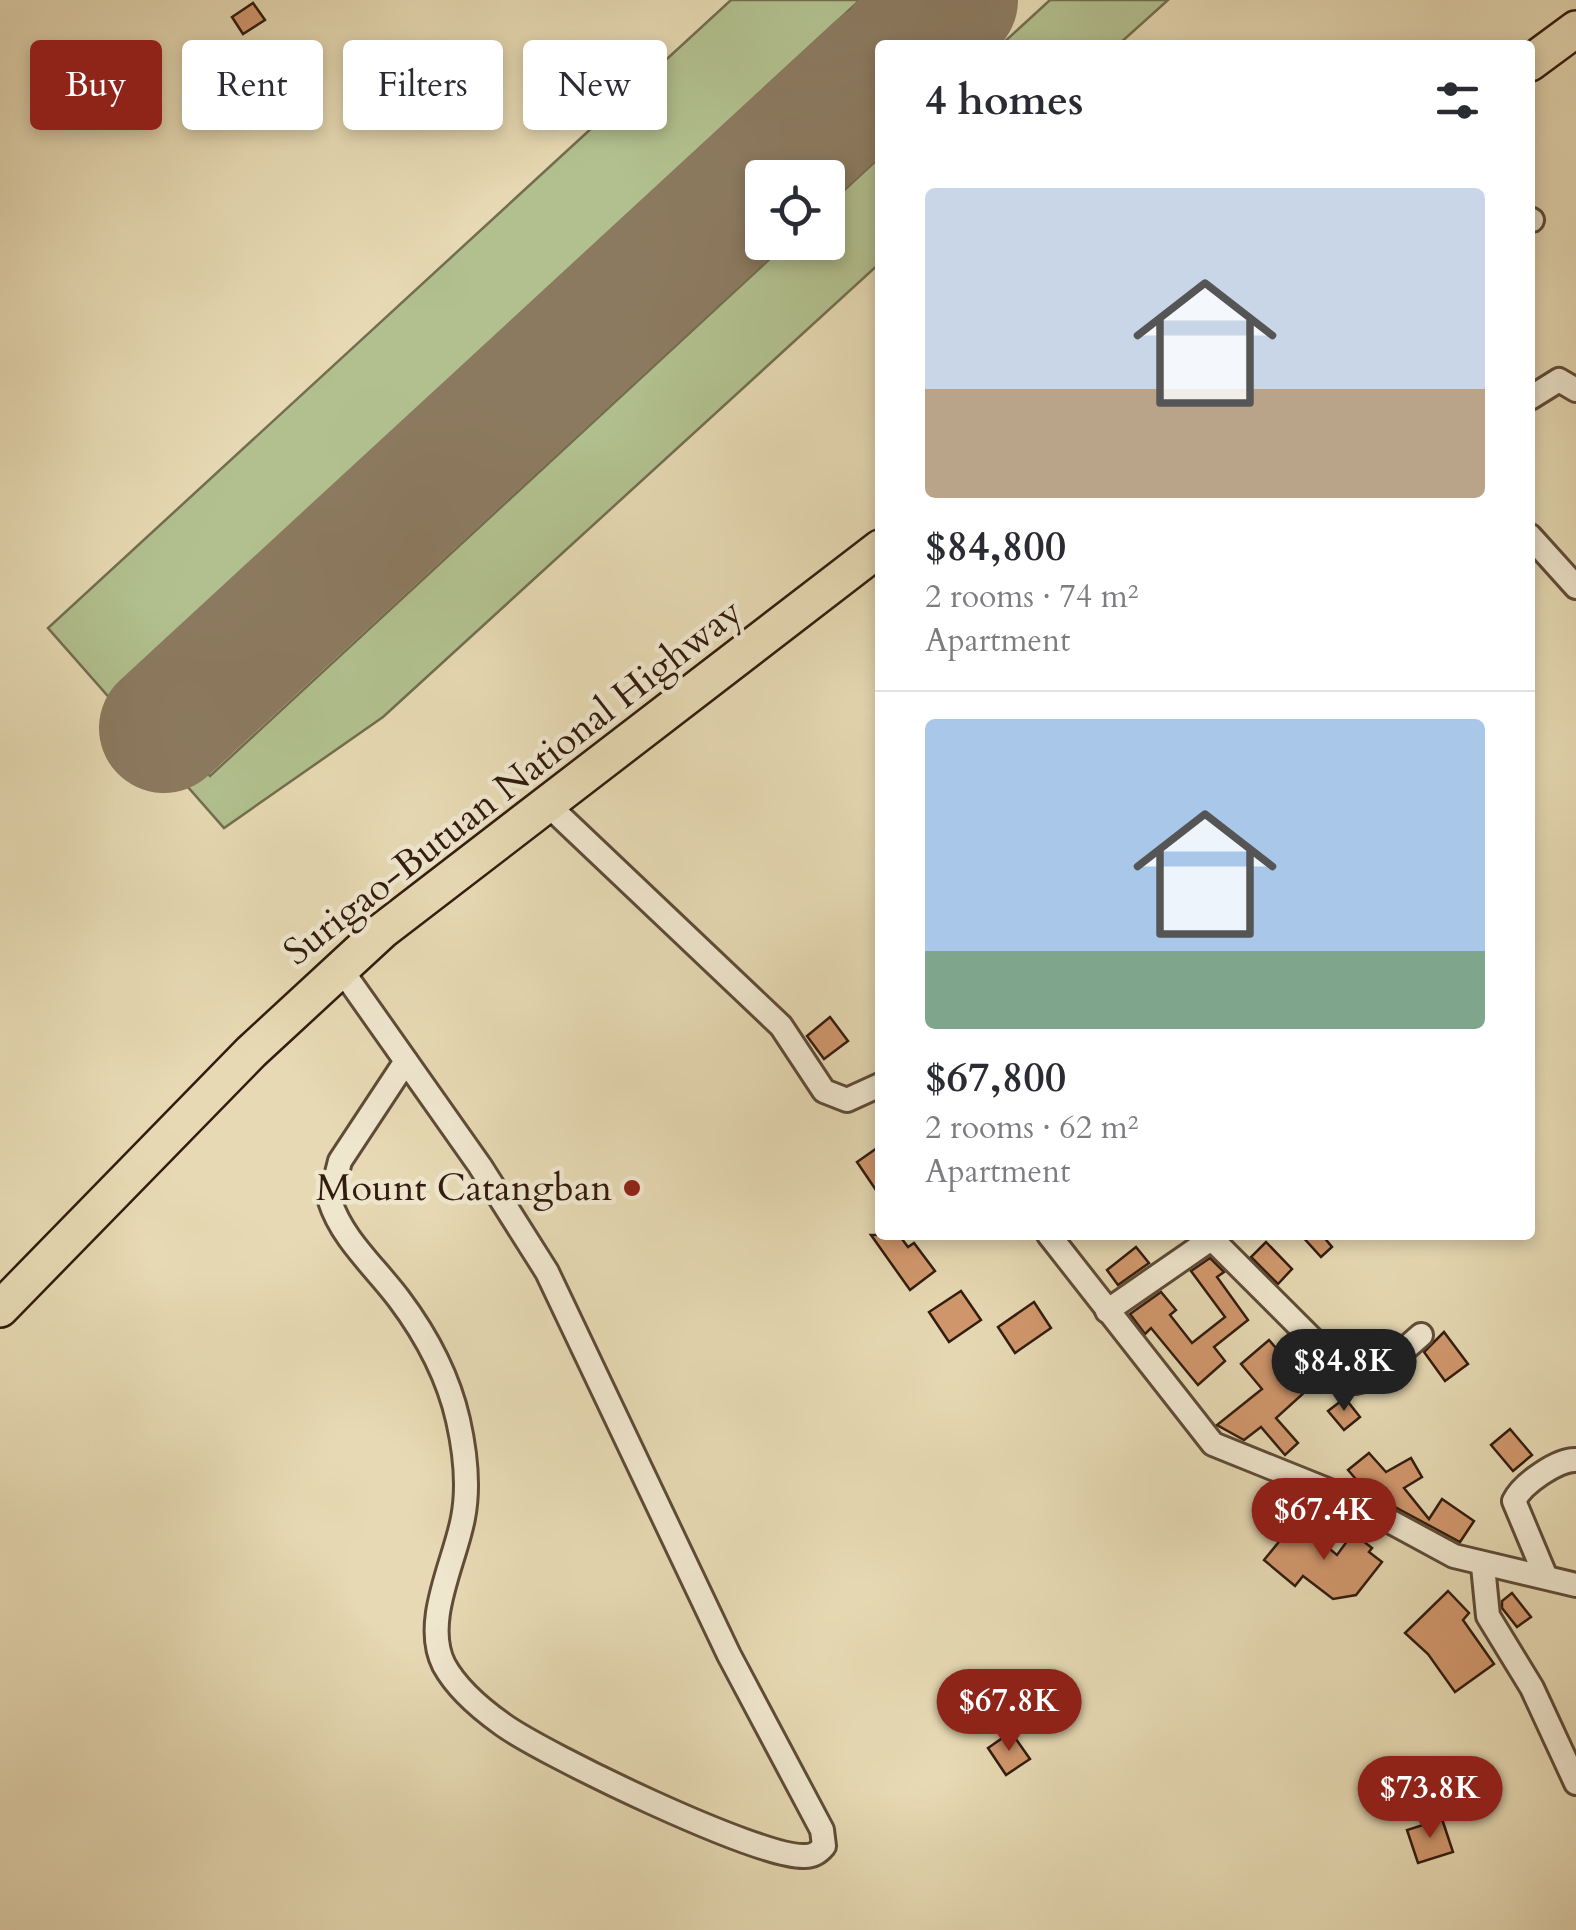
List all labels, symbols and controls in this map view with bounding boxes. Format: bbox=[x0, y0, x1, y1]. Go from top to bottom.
chip: Buy bbox=[30, 40, 162, 130]
chip: Rent bbox=[182, 40, 323, 130]
chip: Filters bbox=[343, 40, 503, 130]
chip: New bbox=[523, 40, 667, 130]
text: 4 homes bbox=[925, 72, 1083, 129]
icon: filters bbox=[1430, 73, 1485, 128]
map controls bbox=[745, 160, 845, 260]
button: locate bbox=[745, 160, 845, 260]
icon: home bbox=[1115, 253, 1295, 433]
text: $84,800 bbox=[925, 518, 1066, 575]
text: 2 rooms · 74 m² bbox=[925, 575, 1138, 619]
street label: Surigao-Butuan National Highway bbox=[273, 586, 753, 978]
text: Apartment bbox=[925, 619, 1070, 663]
icon: home bbox=[1115, 784, 1295, 964]
text: $67,800 bbox=[925, 1049, 1066, 1106]
text: 2 rooms · 62 m² bbox=[925, 1106, 1138, 1150]
text: Apartment bbox=[925, 1150, 1070, 1194]
place label: Mount Catangban bbox=[316, 1162, 612, 1214]
marker: Mount Catangban bbox=[621, 1177, 643, 1199]
pin: $84.8K bbox=[1263, 1329, 1425, 1414]
text: $84.8K bbox=[1294, 1339, 1394, 1383]
pin: $67.4K bbox=[1243, 1478, 1405, 1563]
text: $67.4K bbox=[1274, 1488, 1374, 1532]
pin: $67.8K bbox=[928, 1669, 1090, 1754]
text: $67.8K bbox=[959, 1679, 1059, 1723]
pin: $73.8K bbox=[1349, 1756, 1511, 1841]
text: $73.8K bbox=[1380, 1766, 1480, 1810]

